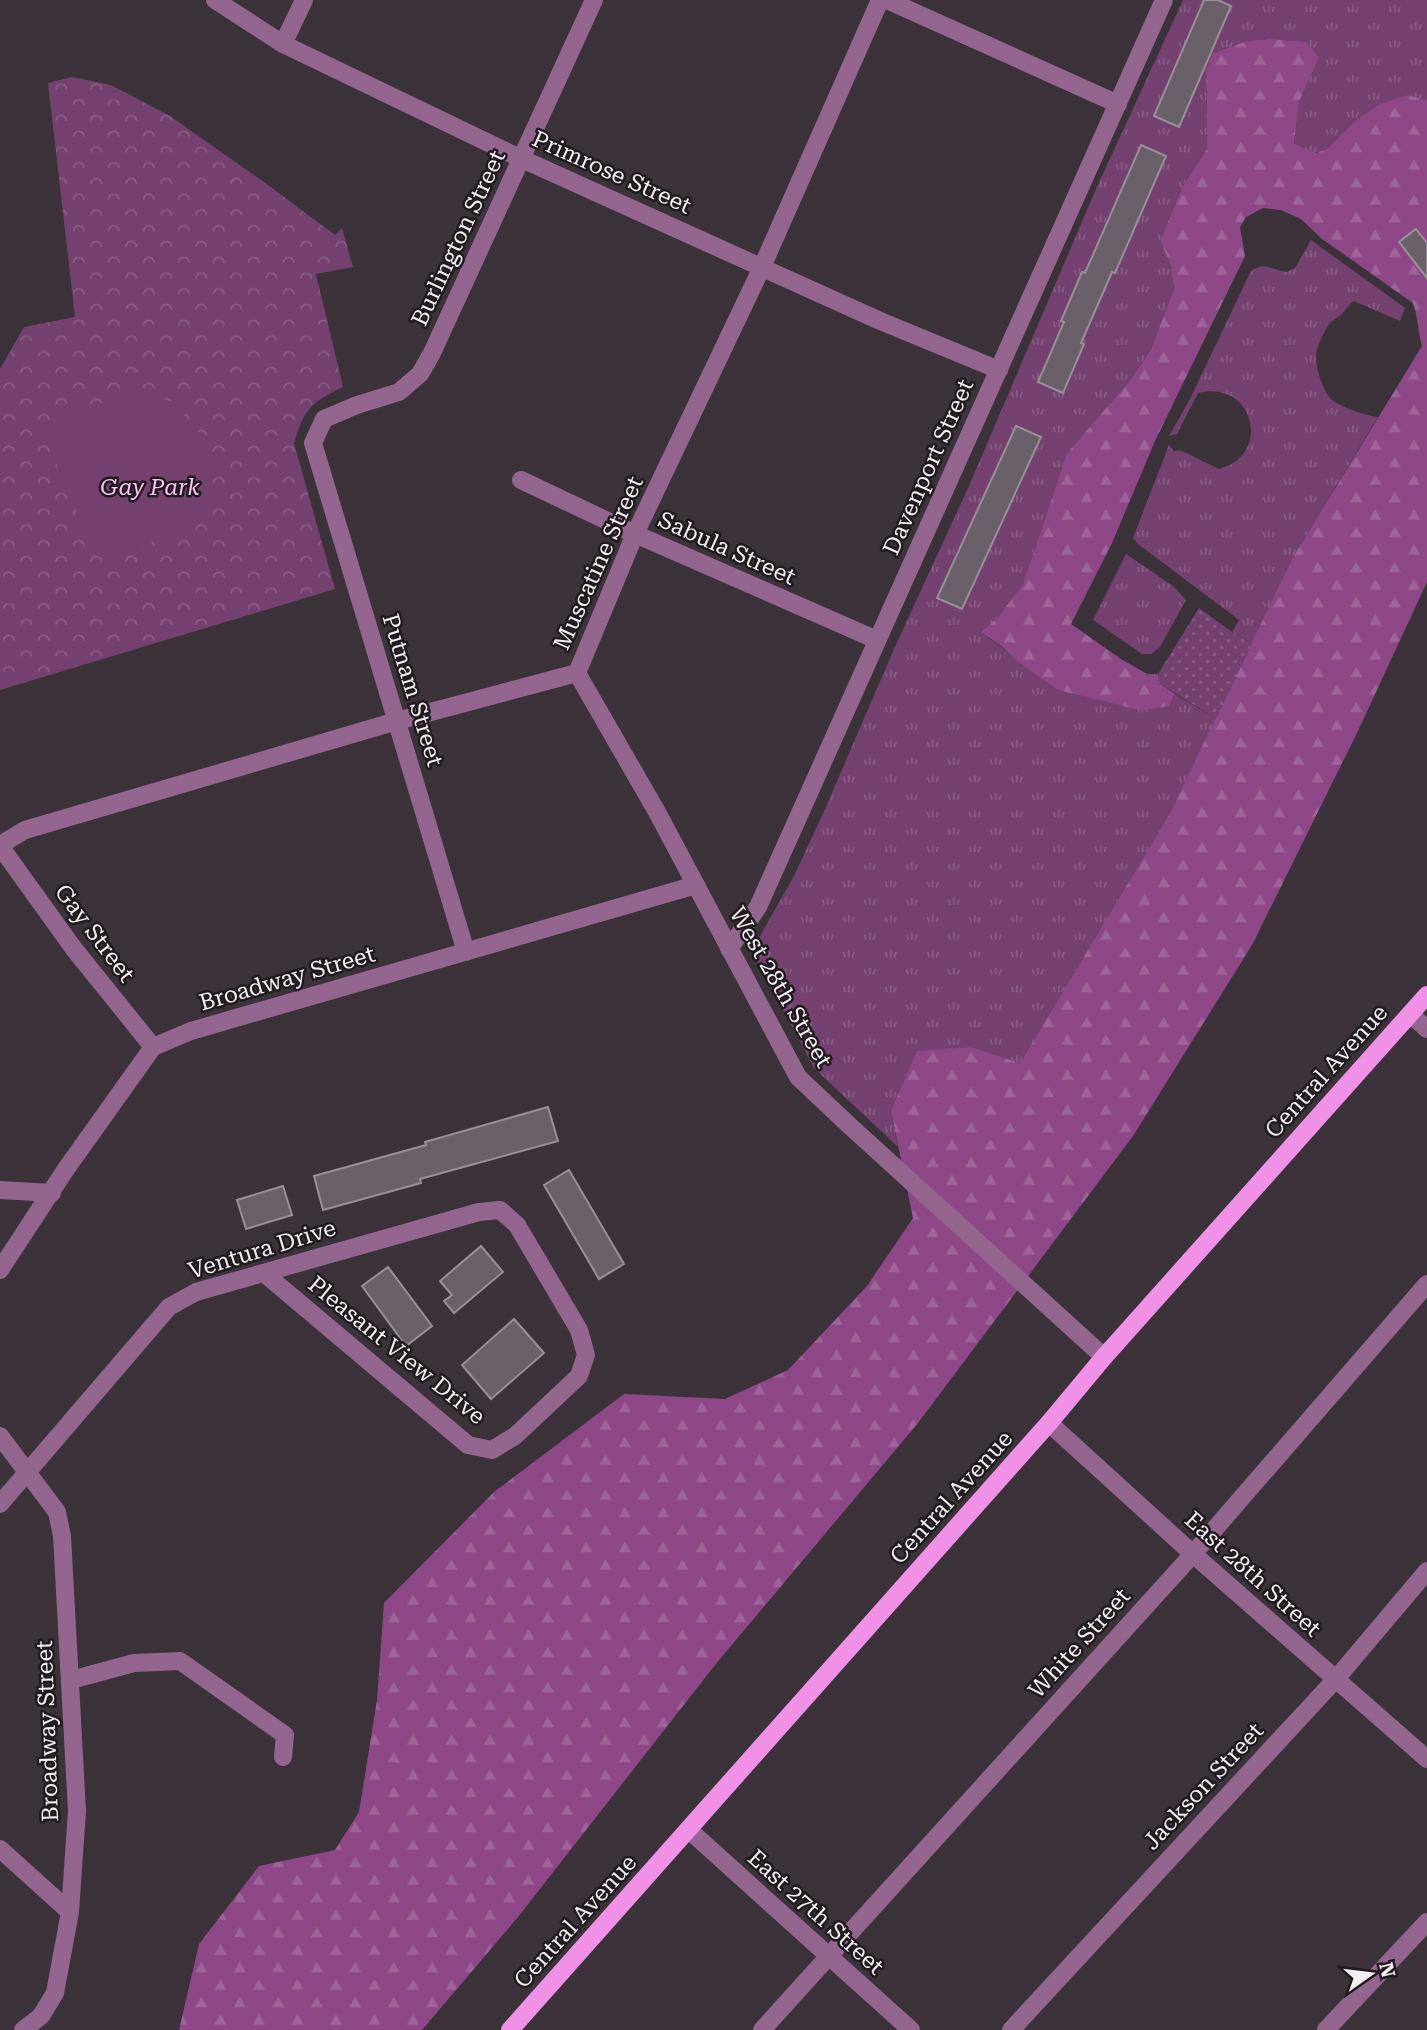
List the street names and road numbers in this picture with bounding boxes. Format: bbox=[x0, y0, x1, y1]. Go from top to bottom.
street label: Primrose Street bbox=[528, 125, 696, 220]
street label: Burlington Street bbox=[406, 146, 511, 330]
street label: Davenport Street bbox=[878, 375, 979, 559]
street label: Muscatine Street bbox=[548, 472, 649, 654]
street label: Sabula Street bbox=[654, 506, 800, 591]
street label: Putnam Street bbox=[377, 611, 449, 770]
street label: Gay Street bbox=[49, 879, 140, 988]
street label: West 28th Street bbox=[724, 902, 838, 1073]
street label: Broadway Street bbox=[196, 940, 378, 1016]
street label: Central Avenue bbox=[1260, 999, 1393, 1143]
street label: Ventura Drive bbox=[185, 1214, 339, 1285]
street label: Pleasant View Drive bbox=[303, 1271, 491, 1430]
street label: Central Avenue bbox=[885, 1425, 1018, 1569]
street label: East 28th Street bbox=[1179, 1506, 1327, 1643]
street label: White Street bbox=[1023, 1582, 1136, 1704]
street label: Broadway Street bbox=[31, 1639, 64, 1822]
street label: Jackson Street bbox=[1138, 1717, 1269, 1855]
street label: East 27th Street bbox=[742, 1844, 890, 1981]
street label: Central Avenue bbox=[509, 1849, 642, 1993]

